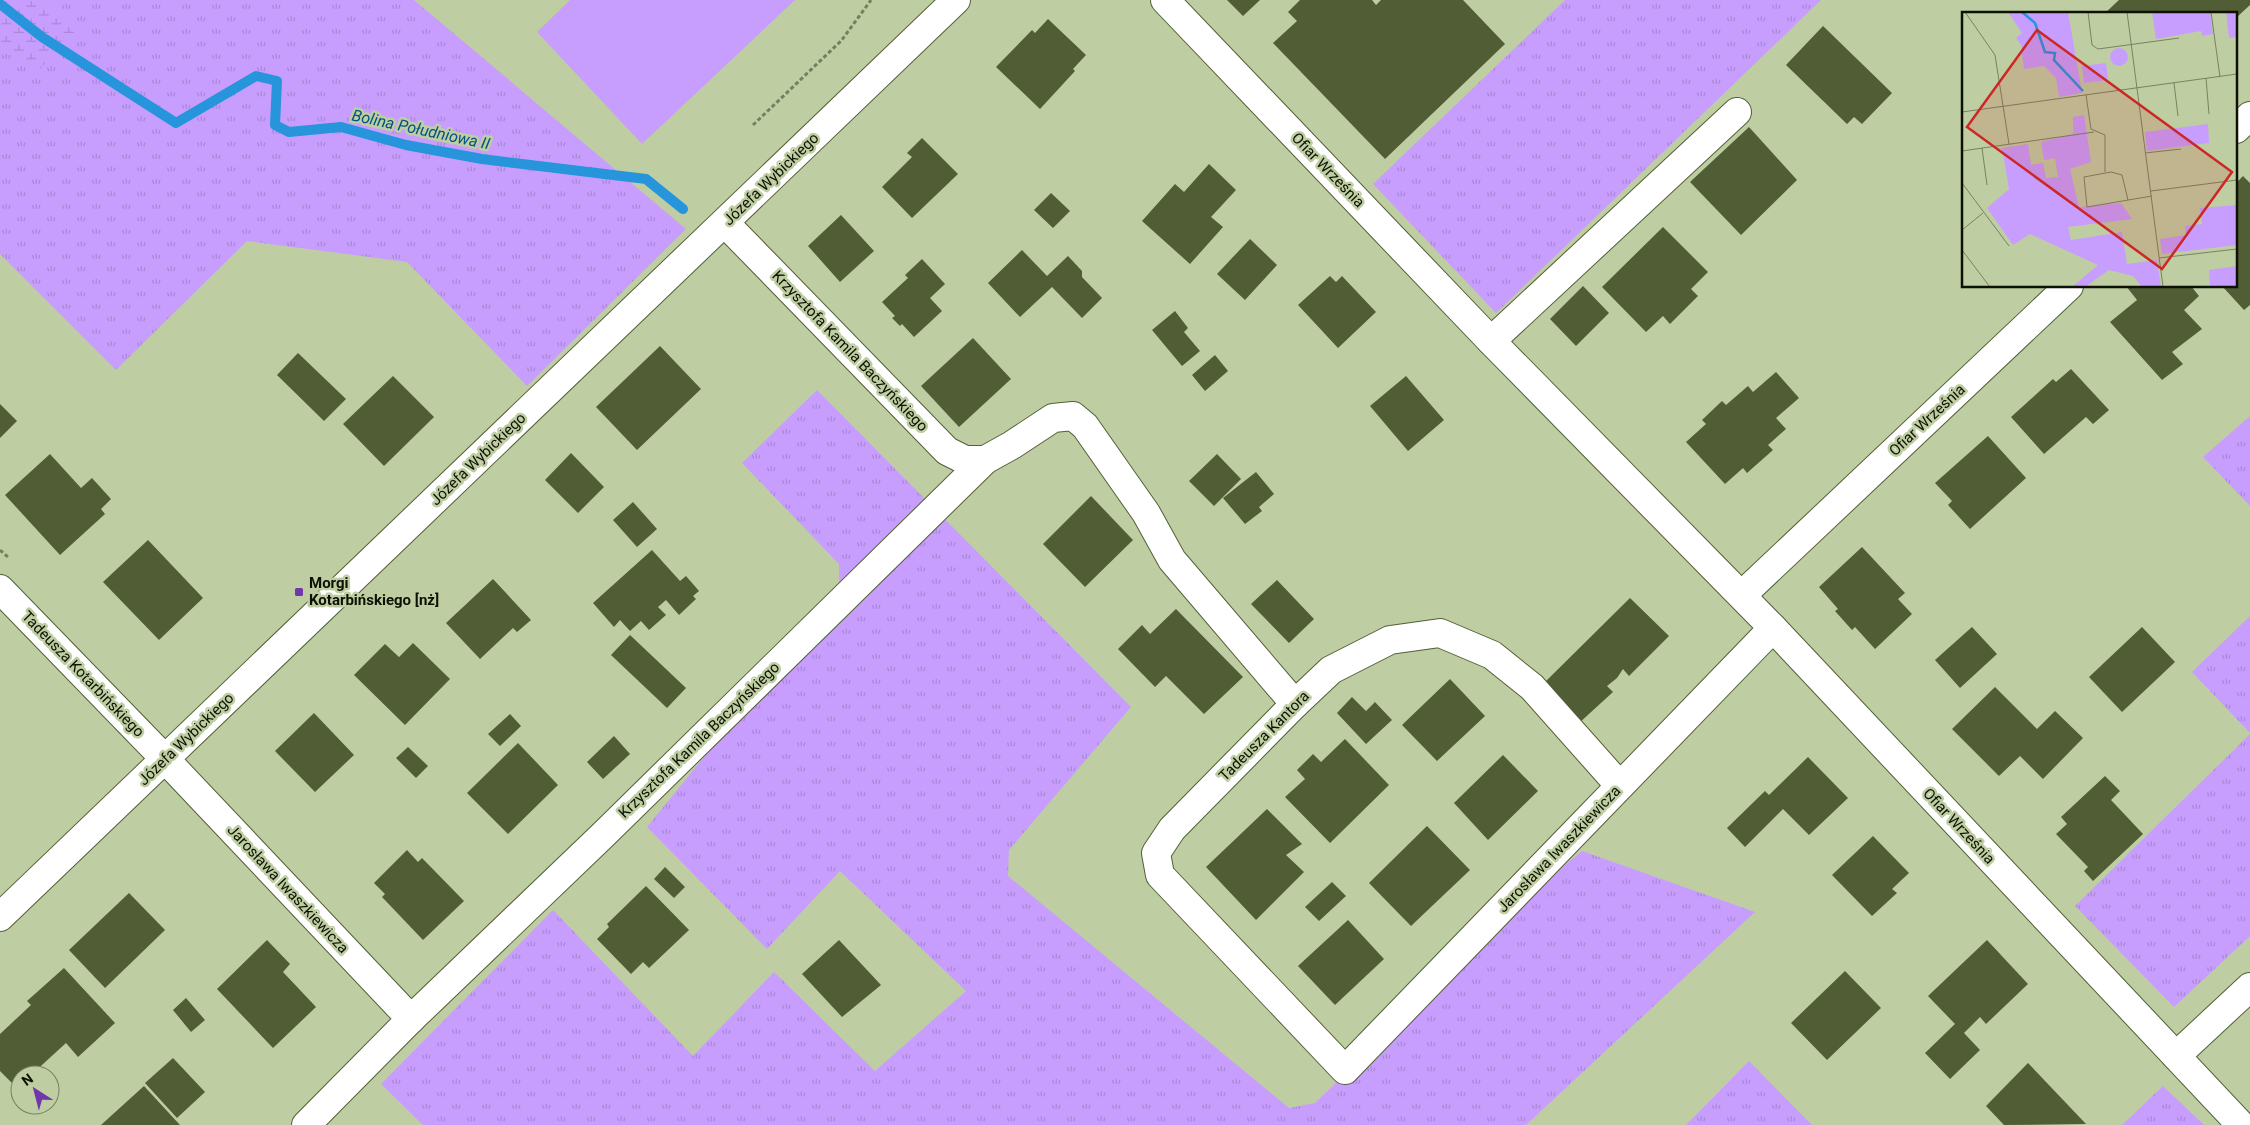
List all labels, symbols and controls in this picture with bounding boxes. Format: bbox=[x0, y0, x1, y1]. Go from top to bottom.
inset map bbox=[1962, 12, 2238, 288]
water label: Bolina Południowa II bbox=[350, 106, 492, 154]
street label: Józefa Wybickiego bbox=[720, 129, 822, 229]
street label: Ofiar Września bbox=[1288, 129, 1368, 211]
street label: Krzysztofa Kamila Baczyńskiego bbox=[768, 267, 932, 435]
street label: Ofiar Września bbox=[1885, 380, 1969, 460]
street label: Józefa Wybickiego bbox=[427, 409, 529, 509]
place label: Morgi Kotarbińskiego [nż] bbox=[309, 574, 439, 609]
marker: Morgi Kotarbińskiego [nż] bbox=[293, 586, 305, 598]
street label: Tadeusza Kotarbińskiego bbox=[18, 607, 148, 741]
street label: Krzysztofa Kamila Baczyńskiego bbox=[615, 658, 783, 822]
street label: Tadeusza Kantora bbox=[1215, 687, 1313, 785]
street label: Józefa Wybickiego bbox=[135, 689, 237, 789]
street label: Jarosława Iwaszkiewicza bbox=[1494, 782, 1624, 916]
street label: Ofiar Września bbox=[1919, 784, 1999, 868]
street label: Jarosława Iwaszkiewicza bbox=[224, 821, 352, 957]
north arrow bbox=[10, 1065, 60, 1115]
text: N bbox=[19, 1070, 36, 1089]

